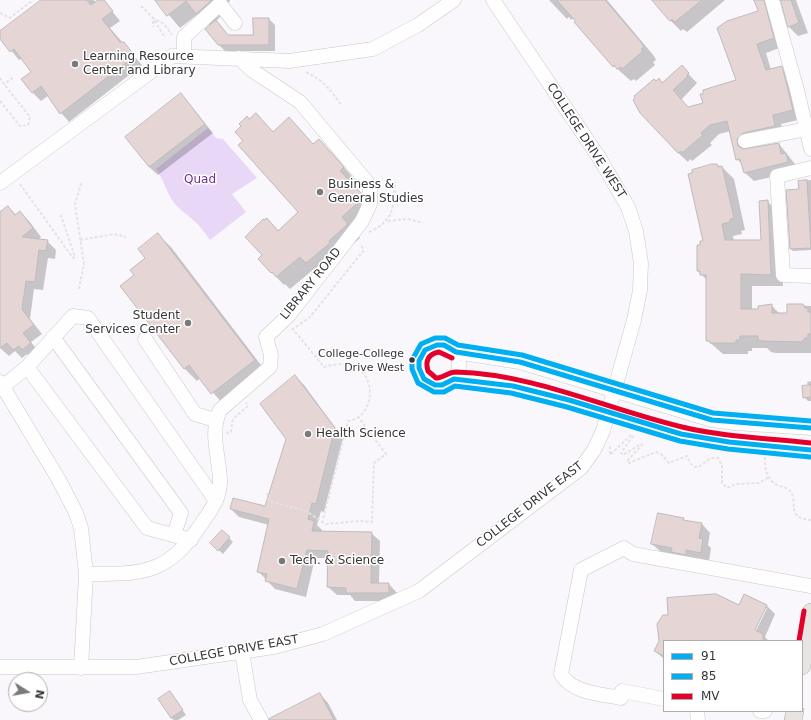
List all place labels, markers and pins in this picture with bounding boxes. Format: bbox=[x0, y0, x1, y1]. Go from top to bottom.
place label: Learning Resource Center and Library bbox=[83, 50, 196, 78]
marker: Learning Resource Center and Library bbox=[70, 59, 80, 69]
place label: Business & General Studies bbox=[328, 178, 424, 206]
marker: Business & General Studies bbox=[315, 187, 325, 197]
place label: Student Services Center bbox=[85, 309, 180, 337]
marker: Student Services Center bbox=[183, 318, 193, 328]
place label: College-College Drive West bbox=[318, 347, 404, 373]
marker: College-College Drive West bbox=[407, 355, 417, 365]
place label: Health Science bbox=[316, 427, 406, 441]
marker: Health Science bbox=[303, 429, 313, 439]
place label: Tech. & Science bbox=[290, 554, 384, 568]
marker: Tech. & Science bbox=[277, 556, 287, 566]

